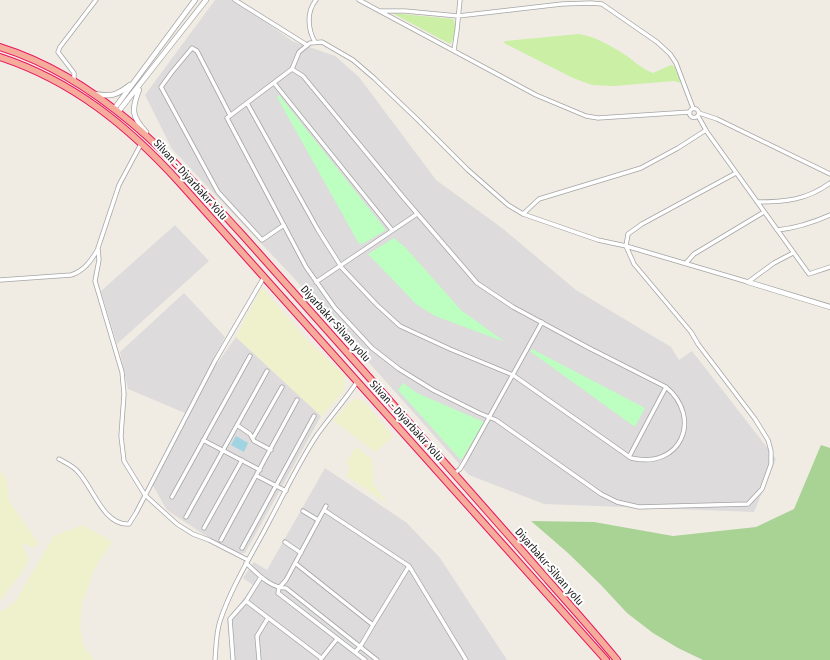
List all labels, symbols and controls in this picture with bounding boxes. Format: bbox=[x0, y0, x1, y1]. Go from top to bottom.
street label: Silvan - Diyarbakır Yolu bbox=[150, 137, 230, 223]
street label: Diyarbakır-Silvan yolu bbox=[297, 283, 373, 365]
street label: Silvan - Diyarbakır Yolu bbox=[366, 378, 446, 464]
street label: Diyarbakır-Silvan yolu bbox=[512, 526, 586, 608]

